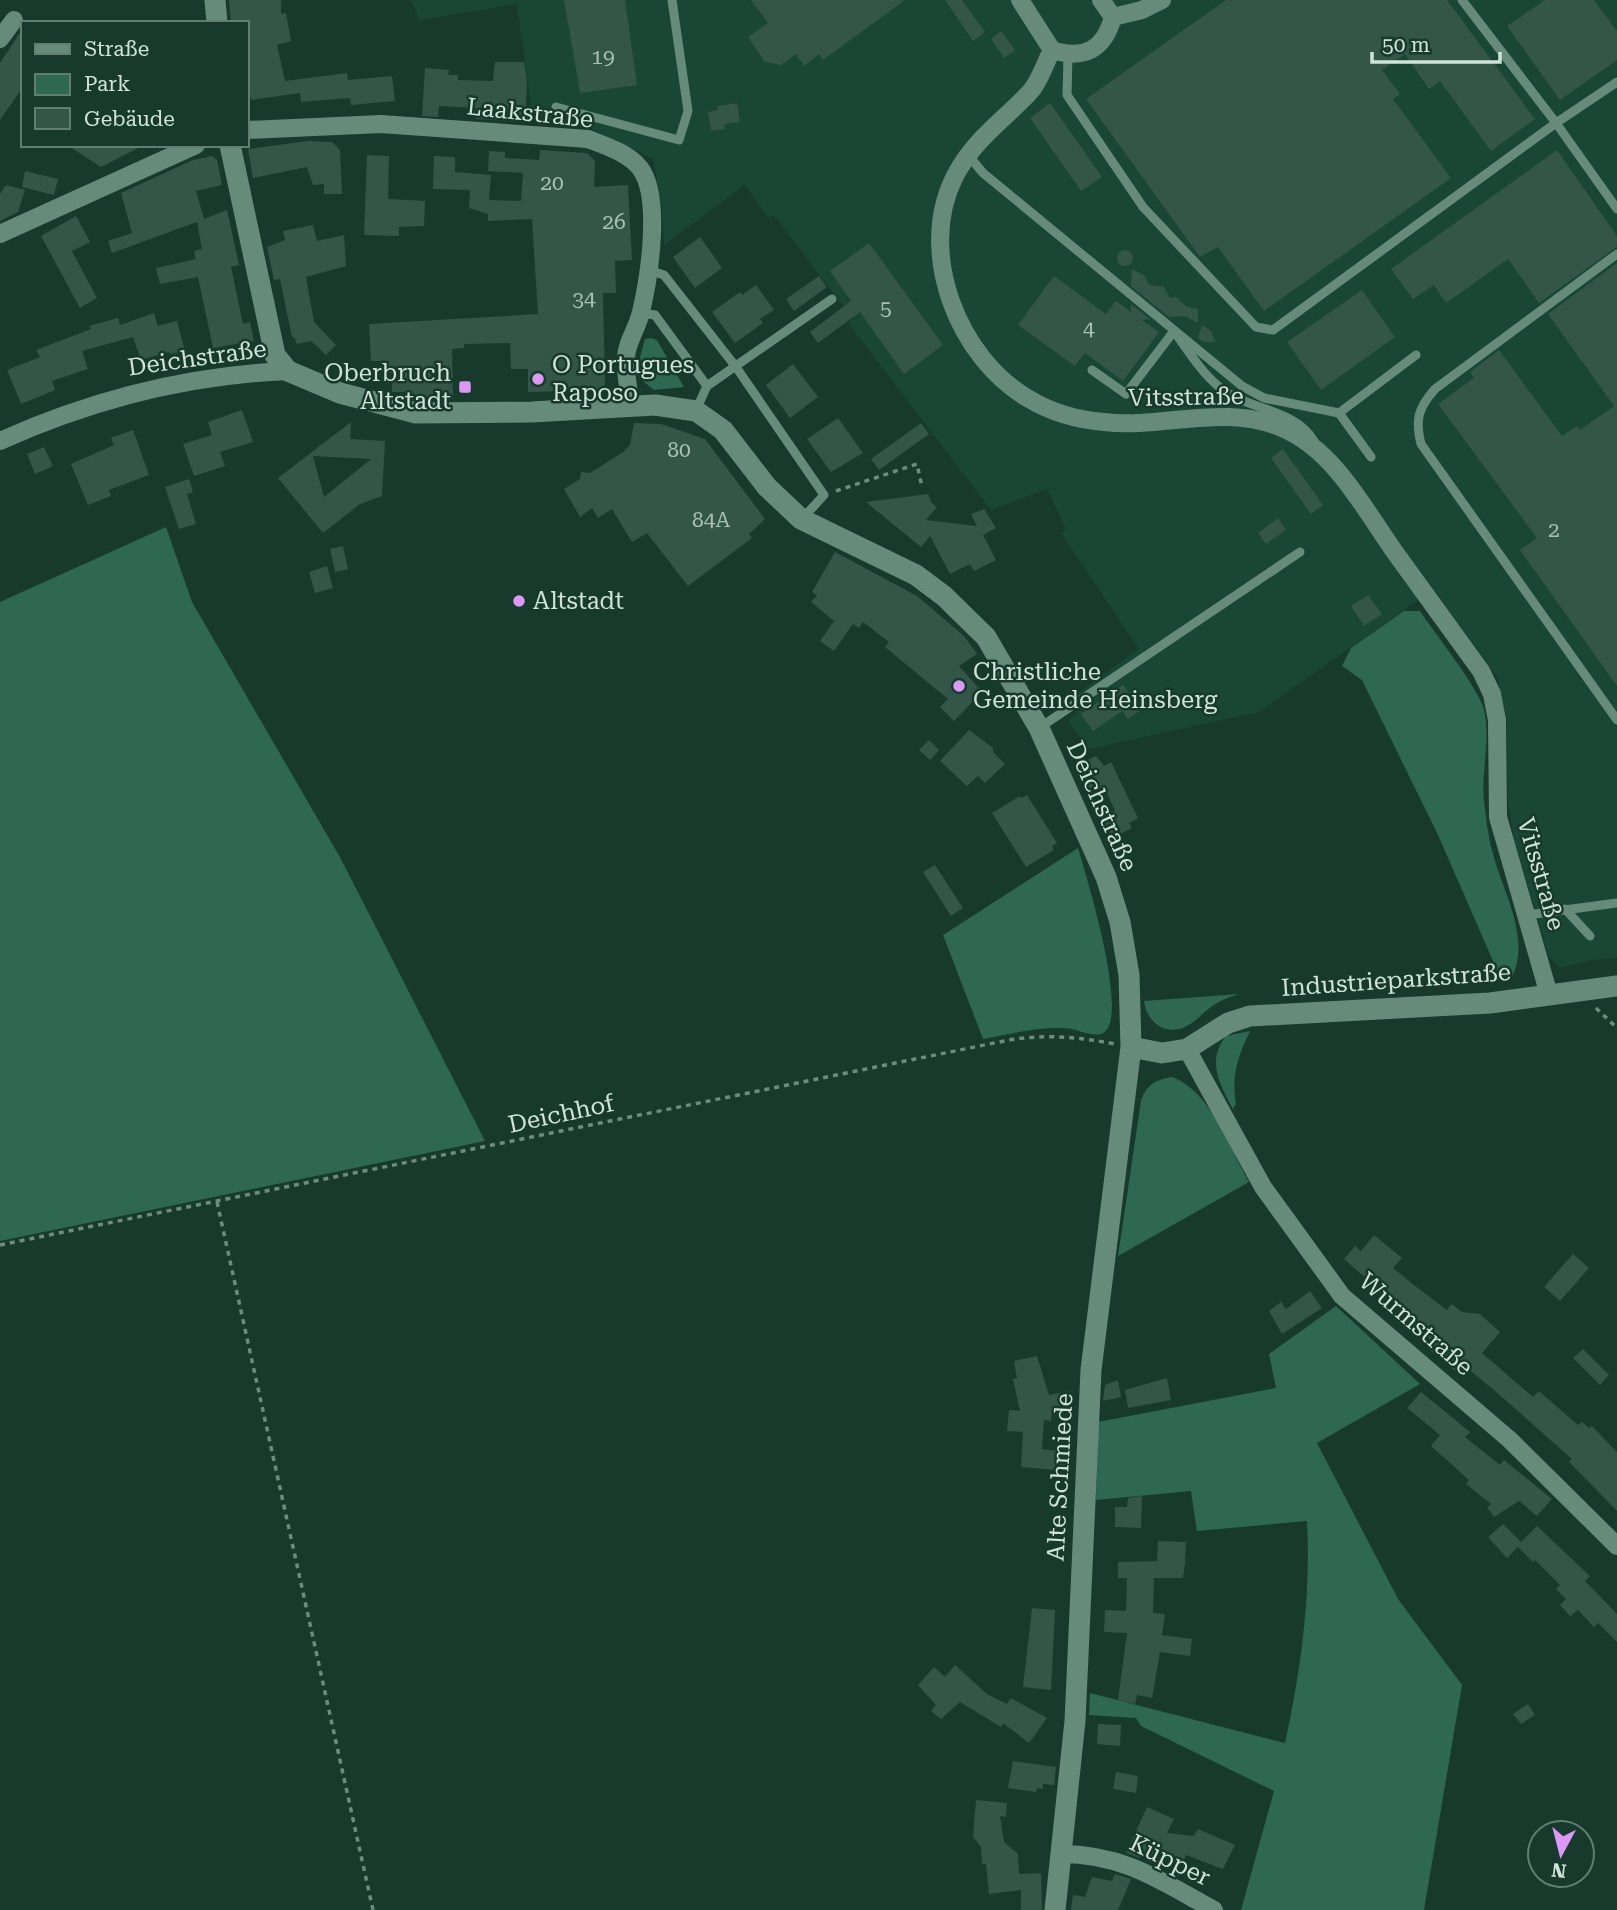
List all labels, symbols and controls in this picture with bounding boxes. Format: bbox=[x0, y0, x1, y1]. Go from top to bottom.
legend bbox=[21, 21, 248, 147]
scale bar bbox=[1372, 21, 1500, 65]
text: 50 m bbox=[1382, 33, 1430, 57]
text: Straße bbox=[84, 37, 149, 61]
house number: 19 bbox=[591, 45, 615, 69]
text: Park bbox=[84, 72, 130, 96]
street label: Laakstraße bbox=[465, 92, 595, 134]
text: Gebäude bbox=[84, 107, 175, 131]
house number: 20 bbox=[540, 171, 564, 195]
house number: 26 bbox=[602, 210, 626, 234]
house number: 34 bbox=[572, 287, 596, 311]
house number: 5 bbox=[880, 296, 892, 320]
house number: 4 bbox=[1083, 317, 1095, 341]
street label: Deichstraße bbox=[126, 334, 268, 382]
place label: O Portugues Raposo bbox=[552, 351, 694, 407]
place label: Oberbruch Altstadt bbox=[324, 359, 451, 415]
marker: O Portugues Raposo bbox=[530, 371, 546, 387]
marker: Oberbruch Altstadt bbox=[457, 379, 473, 395]
street label: Vitsstraße bbox=[1128, 382, 1244, 412]
house number: 80 bbox=[667, 438, 691, 462]
house number: 84A bbox=[692, 508, 730, 532]
house number: 2 bbox=[1548, 518, 1560, 542]
place label: Altstadt bbox=[533, 587, 624, 615]
marker: Altstadt bbox=[511, 593, 527, 609]
place label: Christliche Gemeinde Heinsberg bbox=[973, 658, 1218, 714]
marker: Christliche Gemeinde Heinsberg bbox=[951, 678, 967, 694]
street label: Deichstraße bbox=[1061, 737, 1143, 875]
street label: Vitsstraße bbox=[1512, 814, 1570, 934]
street label: Industrieparkstraße bbox=[1280, 958, 1512, 1002]
street label: Deichhof bbox=[506, 1089, 617, 1139]
street label: Wurmstraße bbox=[1353, 1267, 1479, 1381]
street label: Alte Schmiede bbox=[1042, 1392, 1078, 1562]
north arrow bbox=[1526, 1819, 1596, 1889]
street label: Küpper bbox=[1125, 1829, 1215, 1892]
text: N bbox=[1550, 1858, 1568, 1883]

